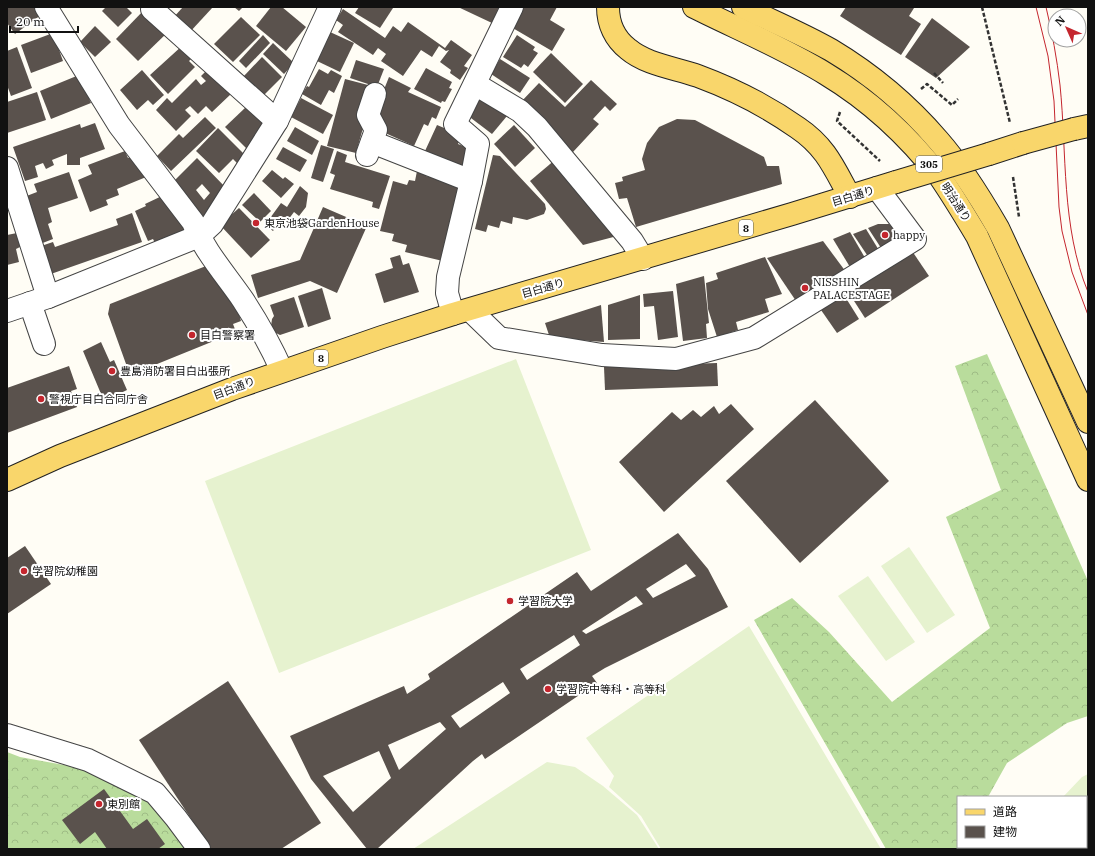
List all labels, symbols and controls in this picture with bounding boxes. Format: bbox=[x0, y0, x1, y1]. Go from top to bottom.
scale bar bbox=[10, 8, 78, 34]
north arrow bbox=[1047, 8, 1087, 48]
text: N bbox=[1052, 13, 1068, 29]
text: 20 m bbox=[16, 14, 45, 29]
road number: 305 bbox=[916, 156, 942, 172]
street label: 明治通り bbox=[938, 180, 974, 224]
street label: 目白通り bbox=[830, 183, 876, 209]
place label: 東京池袋GardenHouse bbox=[264, 216, 380, 230]
marker: 東京池袋GardenHouse bbox=[251, 218, 261, 228]
road number: 8 bbox=[739, 220, 753, 236]
place label: happy bbox=[893, 228, 925, 242]
marker: happy bbox=[880, 230, 890, 240]
street label: 目白通り bbox=[520, 275, 566, 301]
place label: NISSHIN PALACESTAGE bbox=[813, 275, 890, 302]
marker: NISSHIN PALACESTAGE bbox=[800, 283, 810, 293]
place label: 目白警察署 bbox=[200, 328, 255, 342]
marker: 目白警察署 bbox=[187, 330, 197, 340]
road number: 8 bbox=[314, 350, 328, 366]
place label: 豊島消防署目白出張所 bbox=[120, 364, 231, 378]
marker: 豊島消防署目白出張所 bbox=[107, 366, 117, 376]
street label: 目白通り bbox=[211, 374, 257, 402]
place label: 警視庁目白合同庁舎 bbox=[49, 392, 148, 406]
marker: 警視庁目白合同庁舎 bbox=[36, 394, 46, 404]
place label: 学習院幼稚園 bbox=[32, 564, 98, 578]
marker: 学習院幼稚園 bbox=[19, 566, 29, 576]
place label: 学習院大学 bbox=[518, 594, 573, 608]
marker: 学習院大学 bbox=[505, 596, 515, 606]
place label: 学習院中等科・高等科 bbox=[556, 682, 666, 696]
marker: 学習院中等科・高等科 bbox=[543, 684, 553, 694]
legend bbox=[957, 796, 1087, 848]
place label: 東別館 bbox=[107, 797, 140, 811]
marker: 東別館 bbox=[94, 799, 104, 809]
text: 道路 bbox=[993, 804, 1017, 819]
text: 建物 bbox=[993, 824, 1017, 839]

